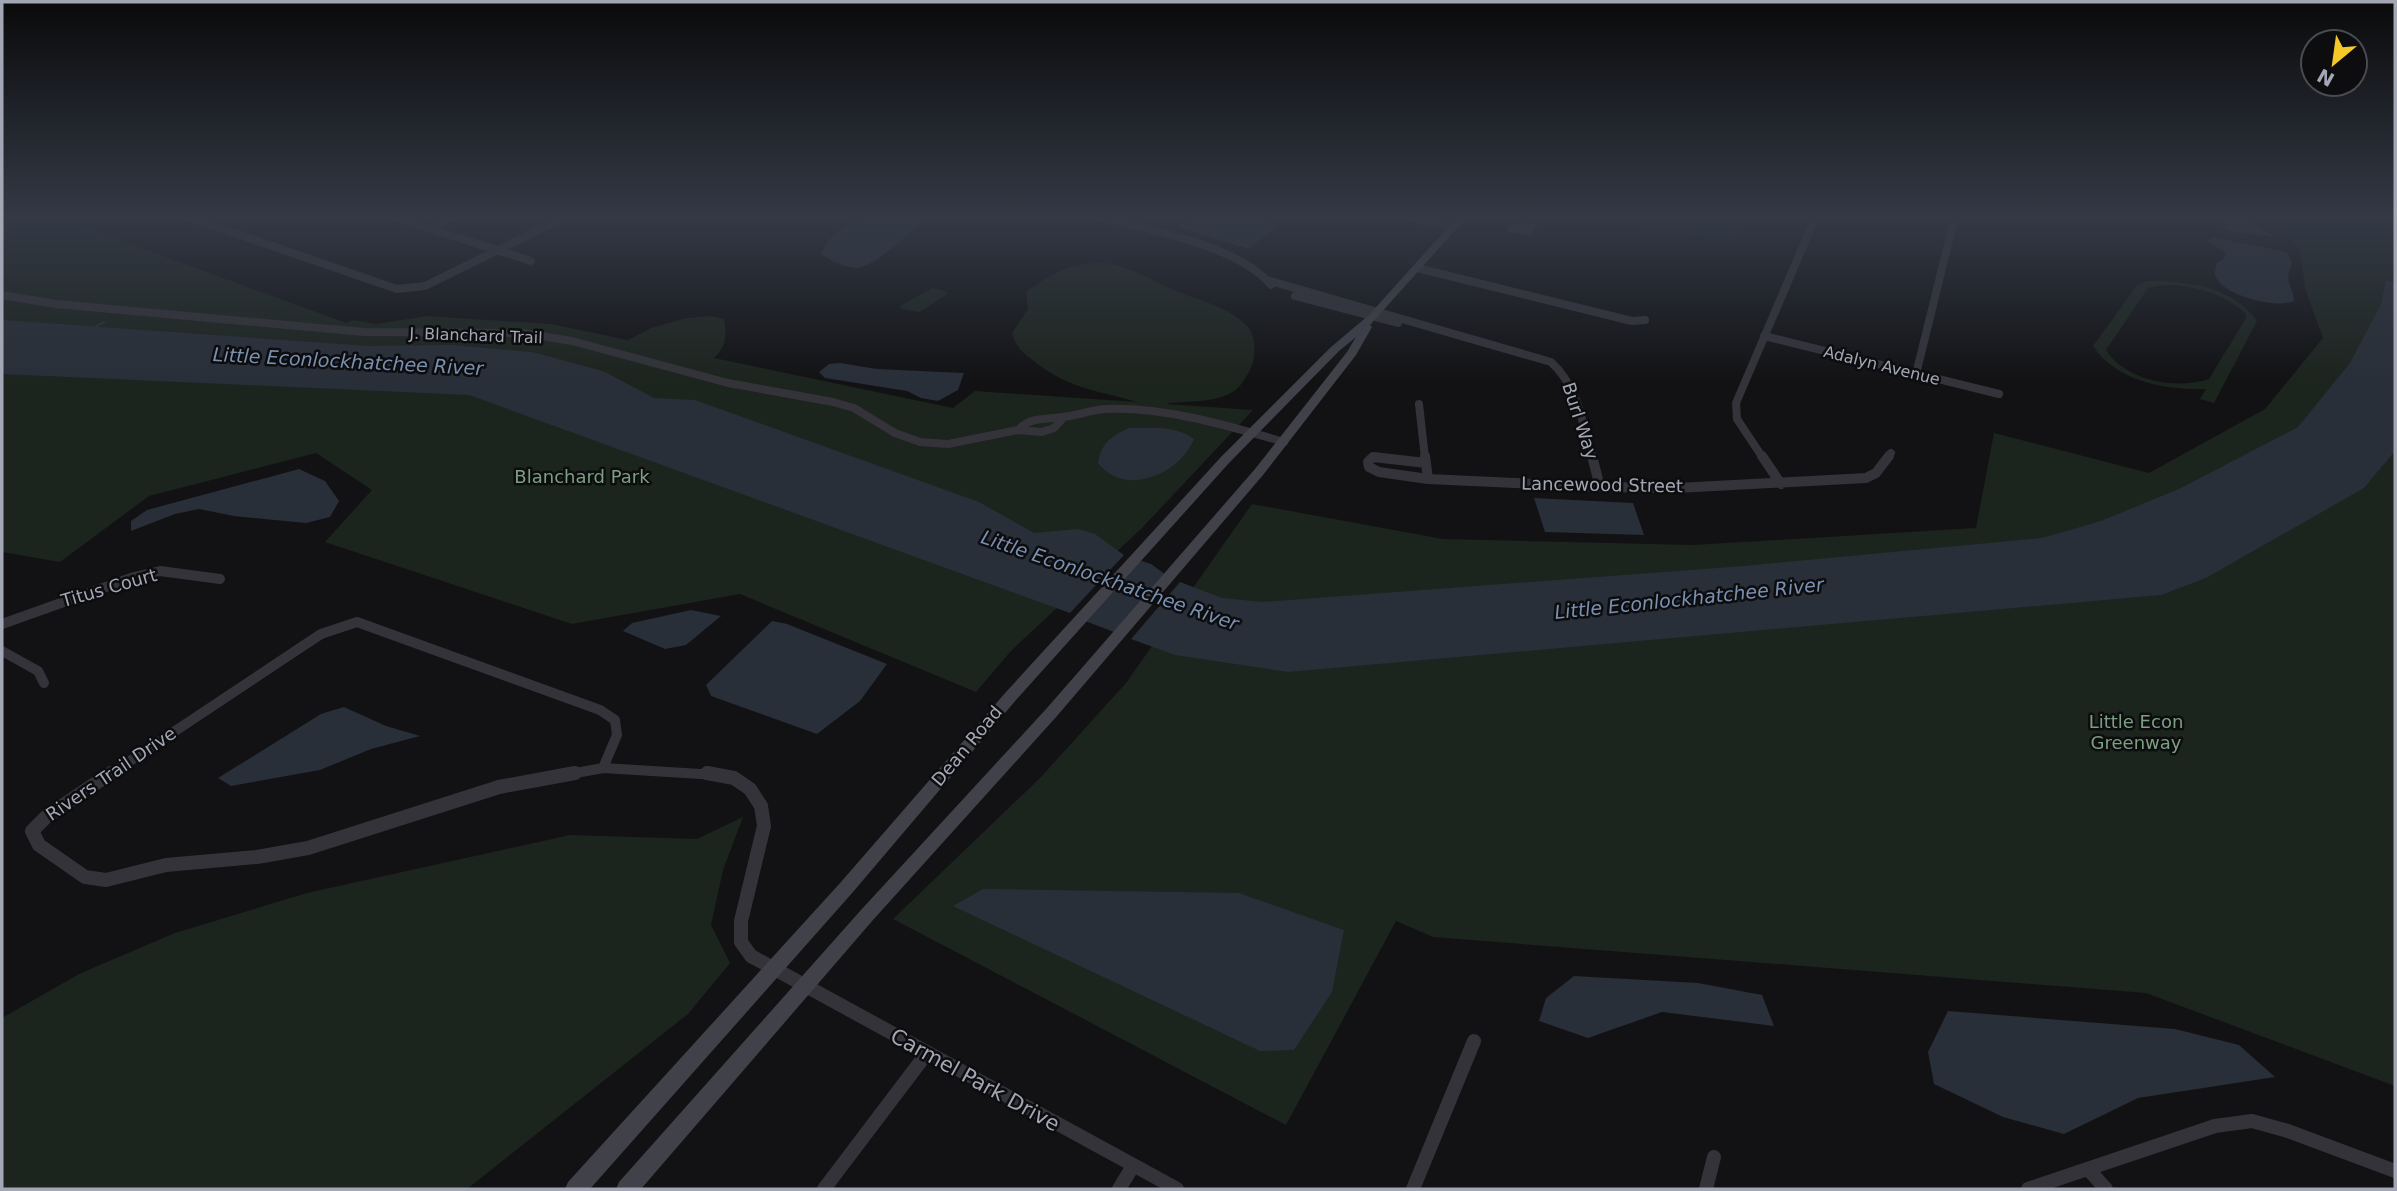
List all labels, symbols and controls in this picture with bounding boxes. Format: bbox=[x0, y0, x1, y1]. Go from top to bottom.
north arrow bbox=[2299, 28, 2369, 98]
text: N bbox=[2313, 64, 2338, 91]
street label: J. Blanchard Trail bbox=[408, 324, 543, 347]
street label: Adalyn Avenue bbox=[1822, 342, 1942, 389]
water label: Little Econlockhatchee River bbox=[212, 343, 485, 379]
street label: Burl Way bbox=[1558, 379, 1603, 463]
park label: Blanchard Park bbox=[514, 466, 650, 487]
street label: Lancewood Street bbox=[1521, 473, 1683, 496]
water label: Little Econlockhatchee River bbox=[979, 526, 1243, 635]
street label: Titus Court bbox=[58, 564, 159, 611]
water label: Little Econlockhatchee River bbox=[1553, 573, 1826, 623]
street label: Dean Road bbox=[927, 701, 1006, 790]
park label: Little Econ Greenway bbox=[2089, 711, 2183, 753]
street label: Rivers Trail Drive bbox=[42, 722, 180, 825]
street label: Carmel Park Drive bbox=[886, 1024, 1064, 1136]

